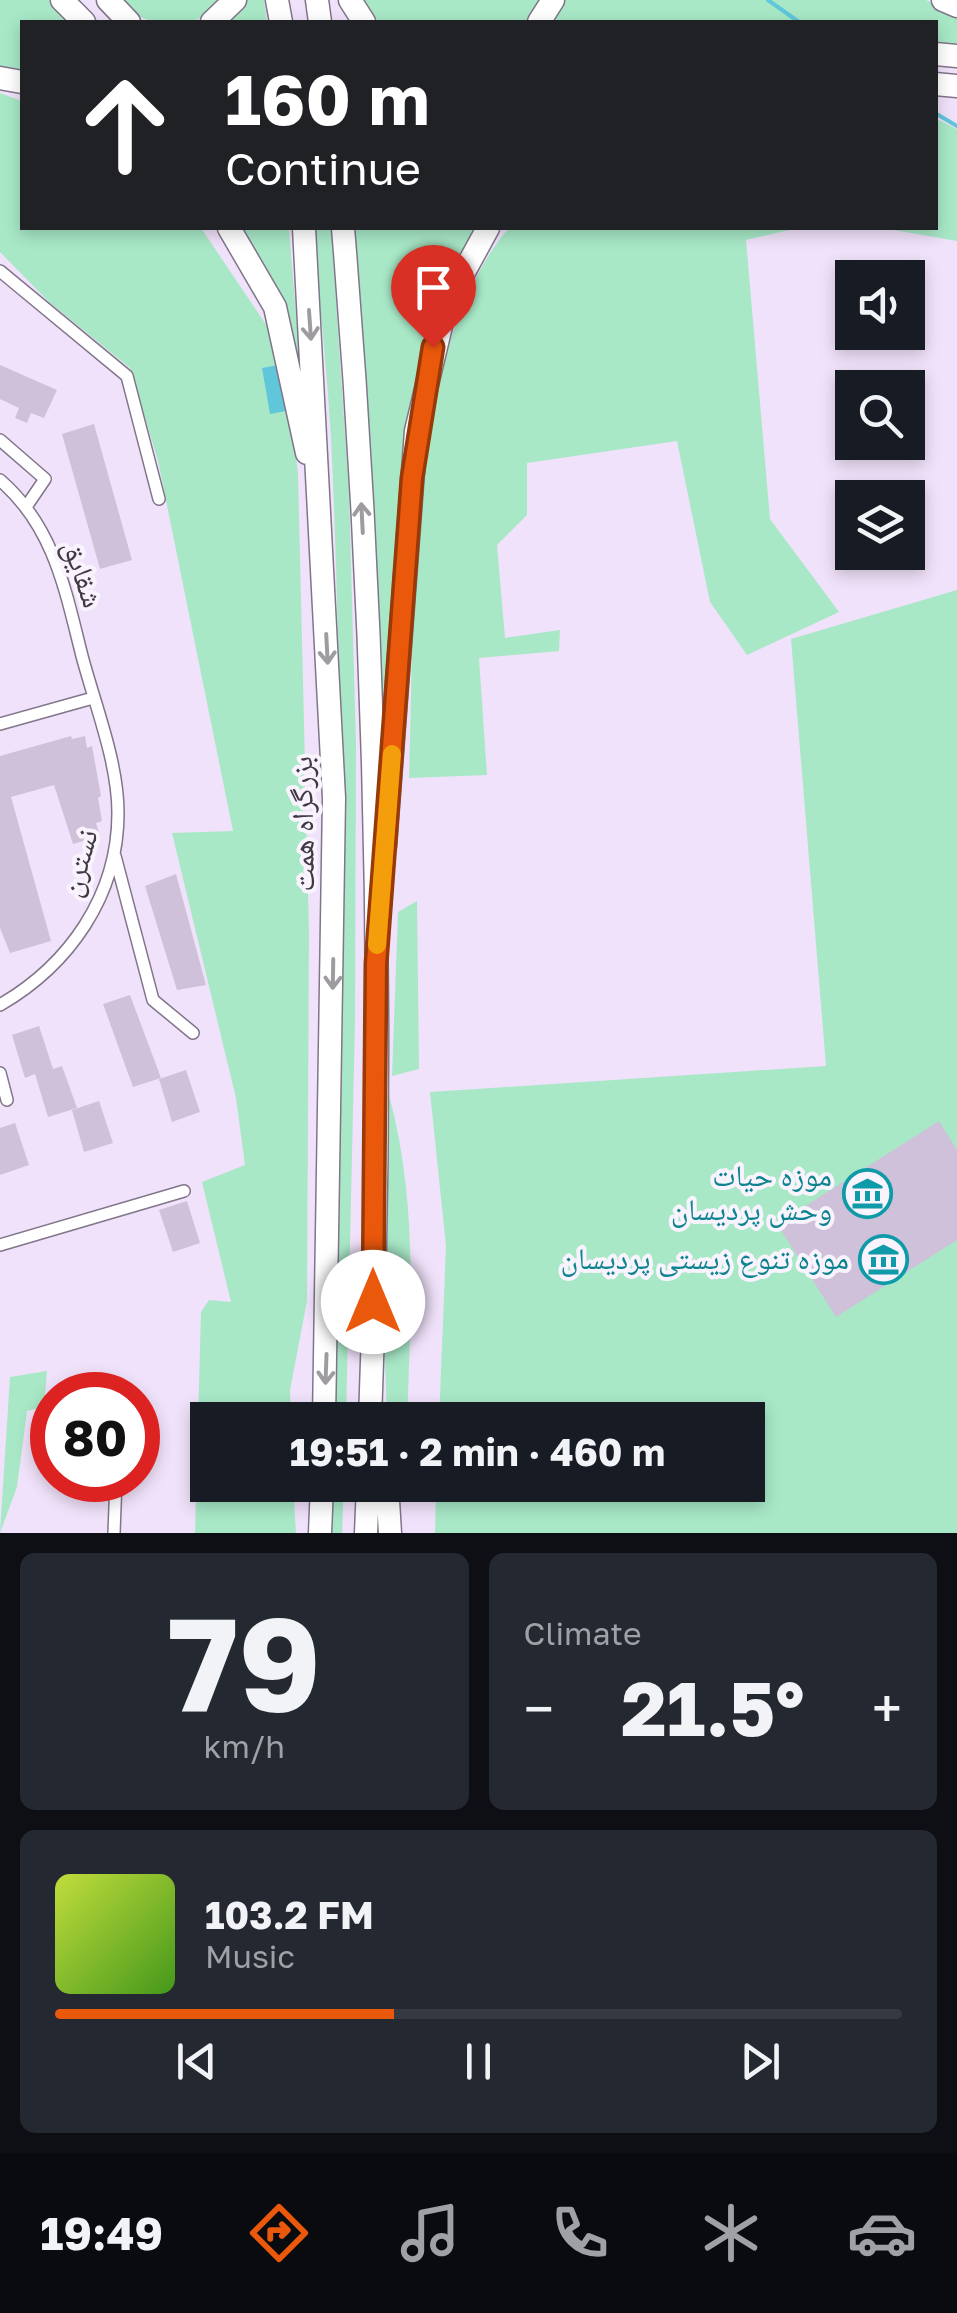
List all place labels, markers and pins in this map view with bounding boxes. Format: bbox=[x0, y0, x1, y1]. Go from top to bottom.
pin bbox=[391, 245, 476, 348]
place label: موزه حیات وحش پردیسان bbox=[671, 1157, 832, 1228]
museum icon: موزه حیات وحش پردیسان bbox=[841, 1167, 893, 1219]
museum icon: موزه تنوع زیستی پردیسان bbox=[858, 1233, 910, 1285]
place label: موزه تنوع زیستی پردیسان bbox=[560, 1240, 849, 1278]

